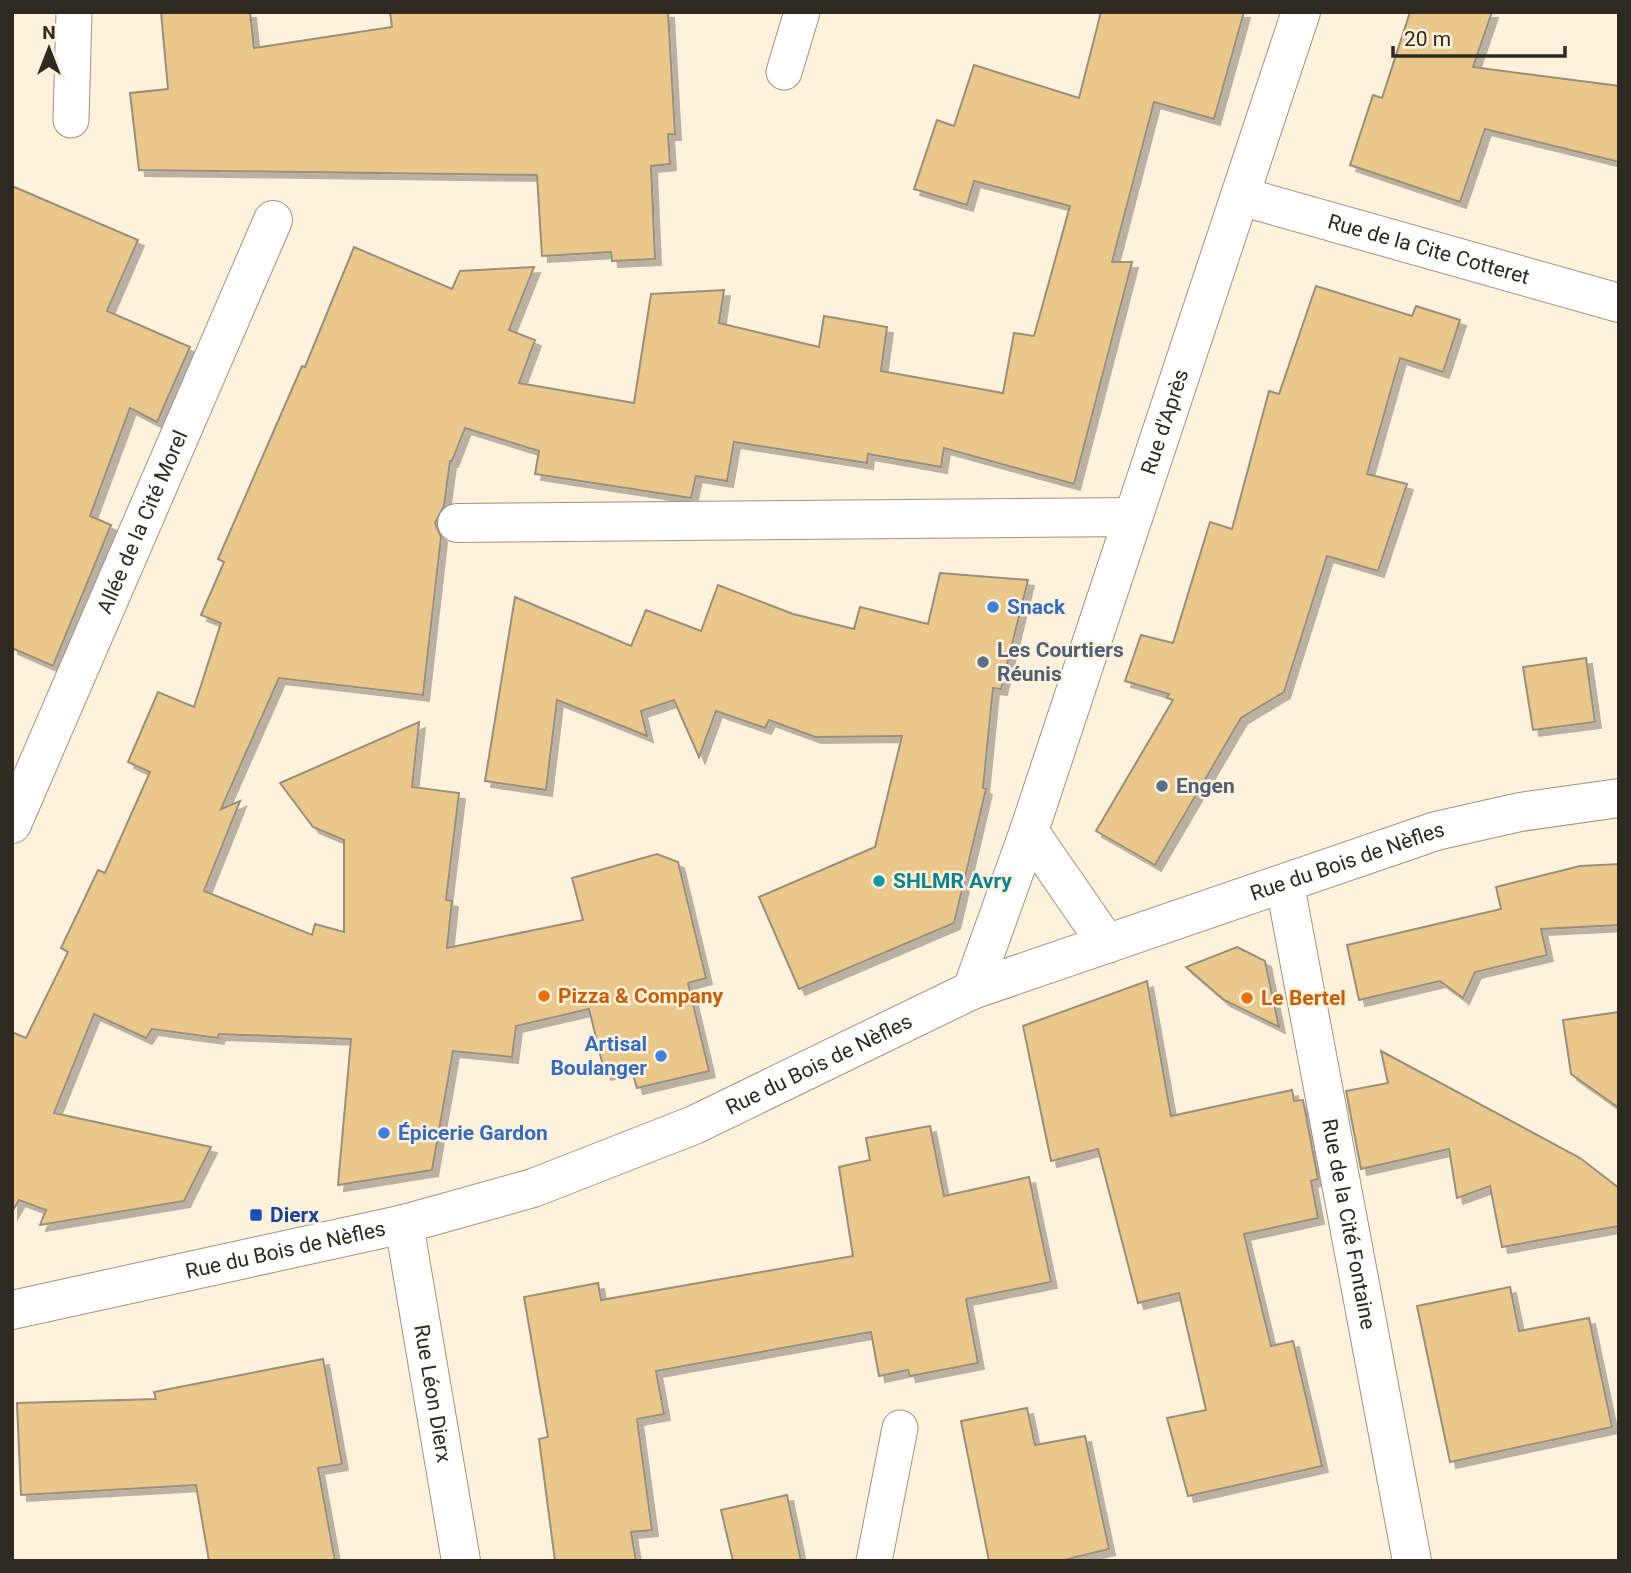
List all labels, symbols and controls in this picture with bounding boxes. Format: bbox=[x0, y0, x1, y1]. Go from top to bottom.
north arrow bbox=[14, 14, 84, 84]
scale bar bbox=[1393, 14, 1564, 58]
text: N bbox=[42, 21, 56, 44]
text: 20 m bbox=[1404, 27, 1451, 51]
street label: Rue de la Cite Cotteret bbox=[1325, 209, 1532, 289]
street label: Rue d'Après bbox=[1136, 366, 1194, 478]
street label: Allée de la Cité Morel bbox=[92, 427, 193, 617]
place label: Snack bbox=[1007, 595, 1066, 619]
marker: Snack bbox=[985, 599, 1001, 615]
place label: Les Courtiers Réunis bbox=[997, 638, 1124, 686]
marker: Les Courtiers Réunis bbox=[975, 654, 991, 670]
place label: Engen bbox=[1176, 774, 1235, 798]
marker: Engen bbox=[1154, 778, 1170, 794]
street label: Rue du Bois de Nèfles bbox=[1247, 817, 1447, 906]
place label: SHLMR Avry bbox=[893, 869, 1012, 893]
marker: SHLMR Avry bbox=[871, 873, 887, 889]
place label: Pizza & Company bbox=[558, 984, 724, 1008]
place label: Le Bertel bbox=[1261, 986, 1346, 1010]
marker: Pizza & Company bbox=[536, 988, 552, 1004]
marker: Le Bertel bbox=[1239, 990, 1255, 1006]
street label: Rue du Bois de Nèfles bbox=[722, 1009, 916, 1120]
place label: Artisal Boulanger bbox=[550, 1032, 647, 1080]
marker: Artisal Boulanger bbox=[653, 1048, 669, 1064]
street label: Rue de la Cité Fontaine bbox=[1317, 1117, 1380, 1331]
place label: Épicerie Gardon bbox=[398, 1121, 548, 1145]
marker: Épicerie Gardon bbox=[376, 1125, 392, 1141]
place label: Dierx bbox=[270, 1203, 319, 1227]
marker: Dierx bbox=[248, 1207, 264, 1223]
street label: Rue du Bois de Nèfles bbox=[183, 1216, 388, 1284]
street label: Rue Léon Dierx bbox=[409, 1323, 456, 1464]

